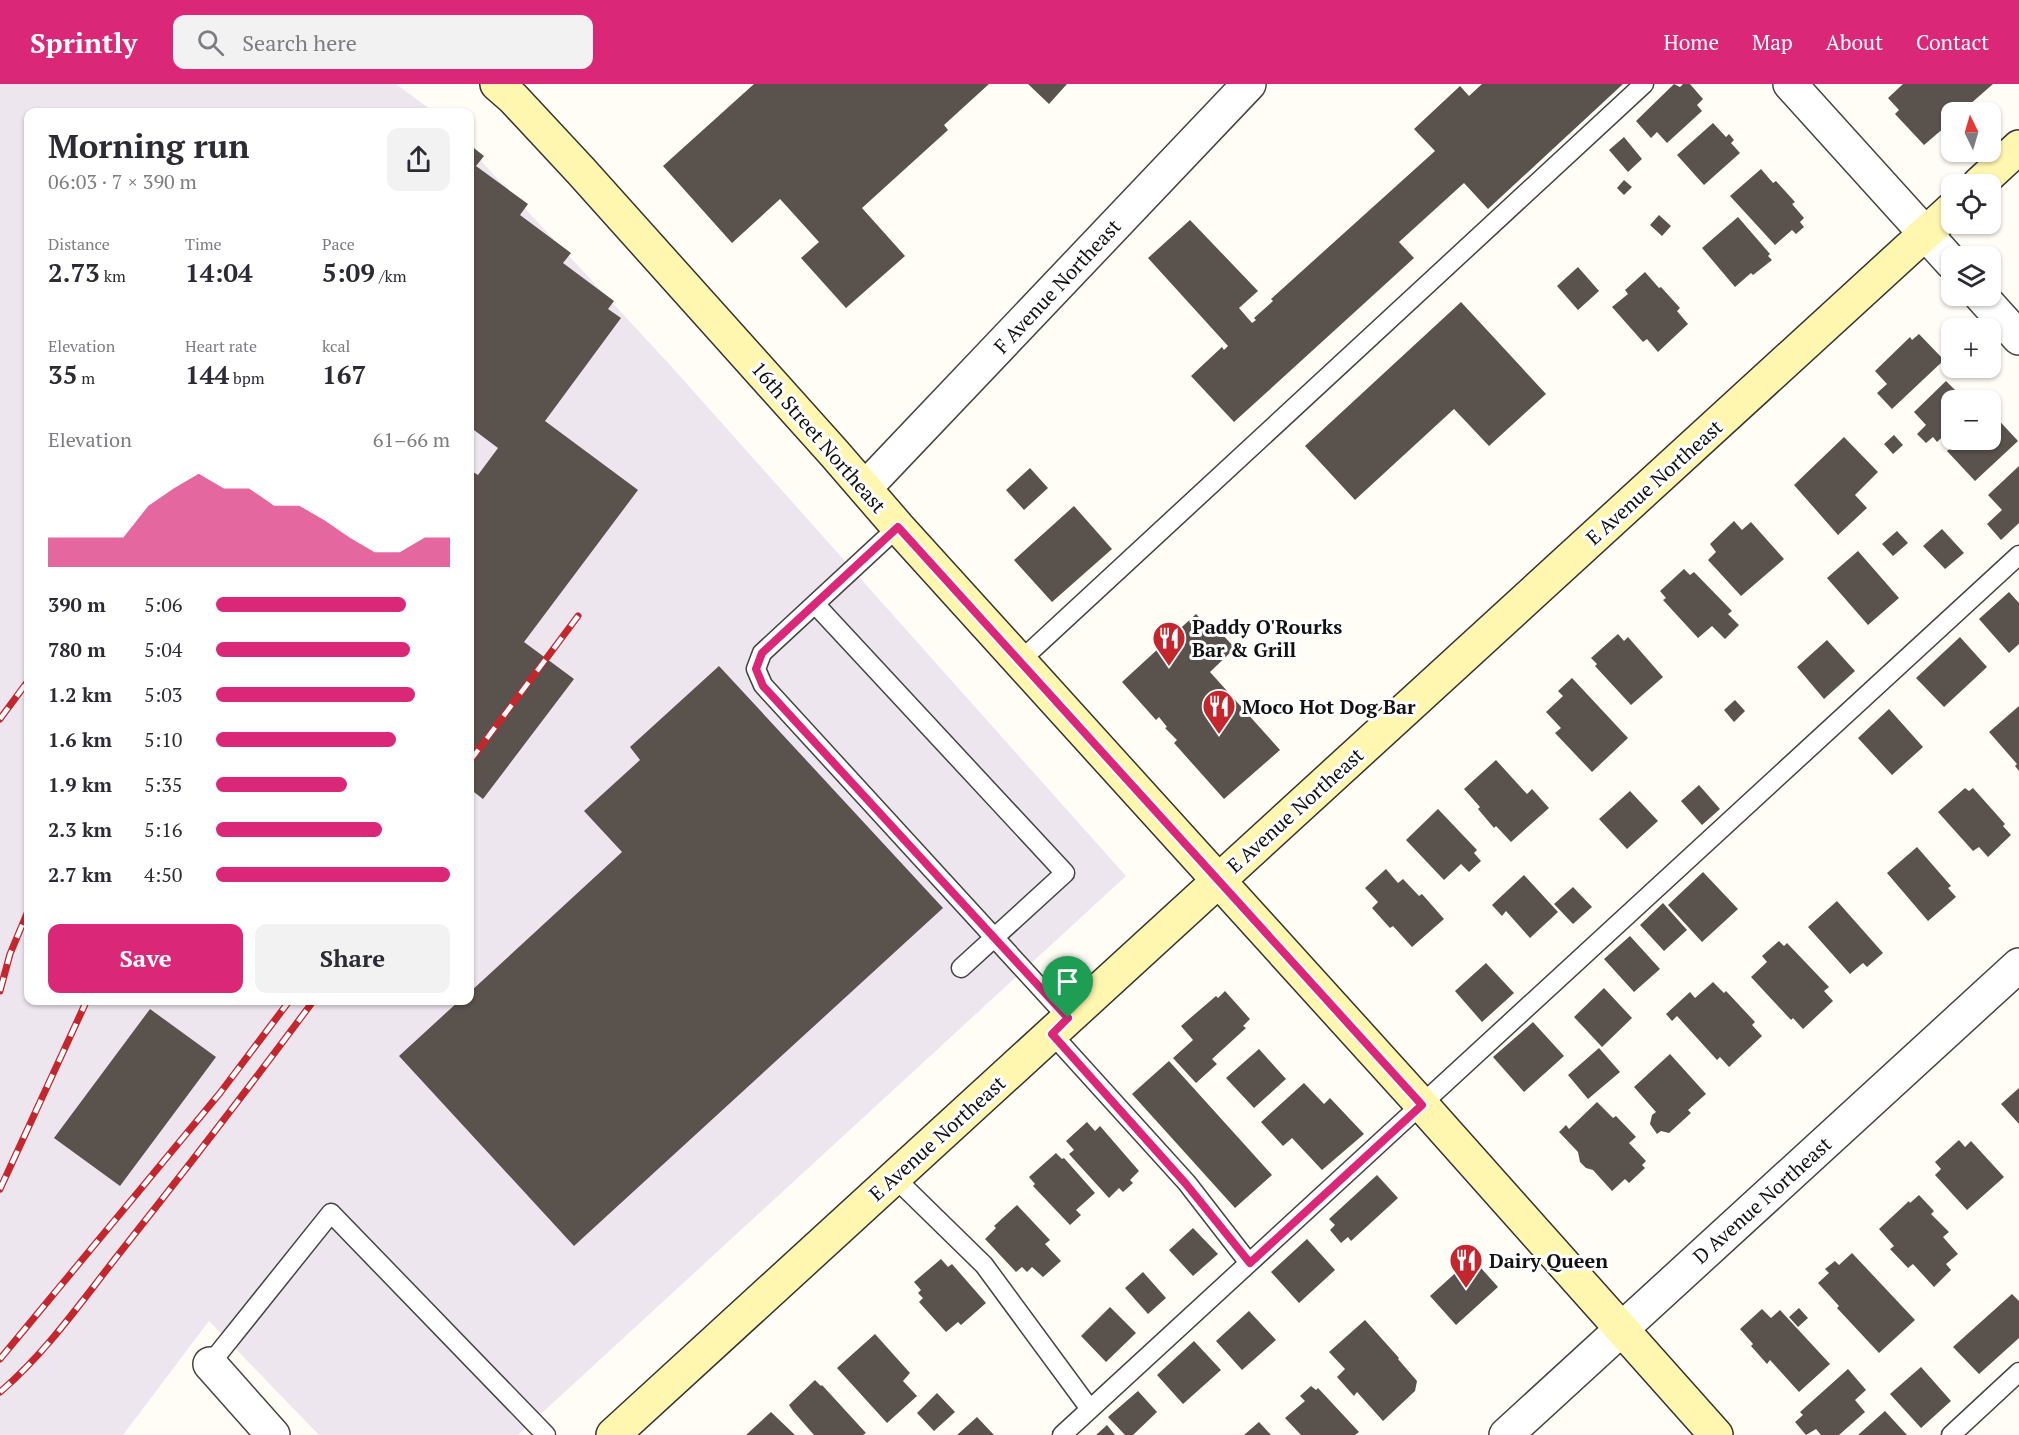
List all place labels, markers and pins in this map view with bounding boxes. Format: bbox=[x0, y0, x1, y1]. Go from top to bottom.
place label: Paddy O'Rourks Bar & Grill bbox=[1192, 613, 1342, 663]
restaurant icon: Paddy O'Rourks Bar & Grill bbox=[1151, 620, 1187, 667]
restaurant icon: Moco Hot Dog Bar bbox=[1201, 688, 1237, 735]
place label: Moco Hot Dog Bar bbox=[1242, 693, 1416, 720]
pin bbox=[1042, 956, 1093, 1018]
restaurant icon: Dairy Queen bbox=[1448, 1242, 1484, 1289]
place label: Dairy Queen bbox=[1489, 1247, 1608, 1274]

